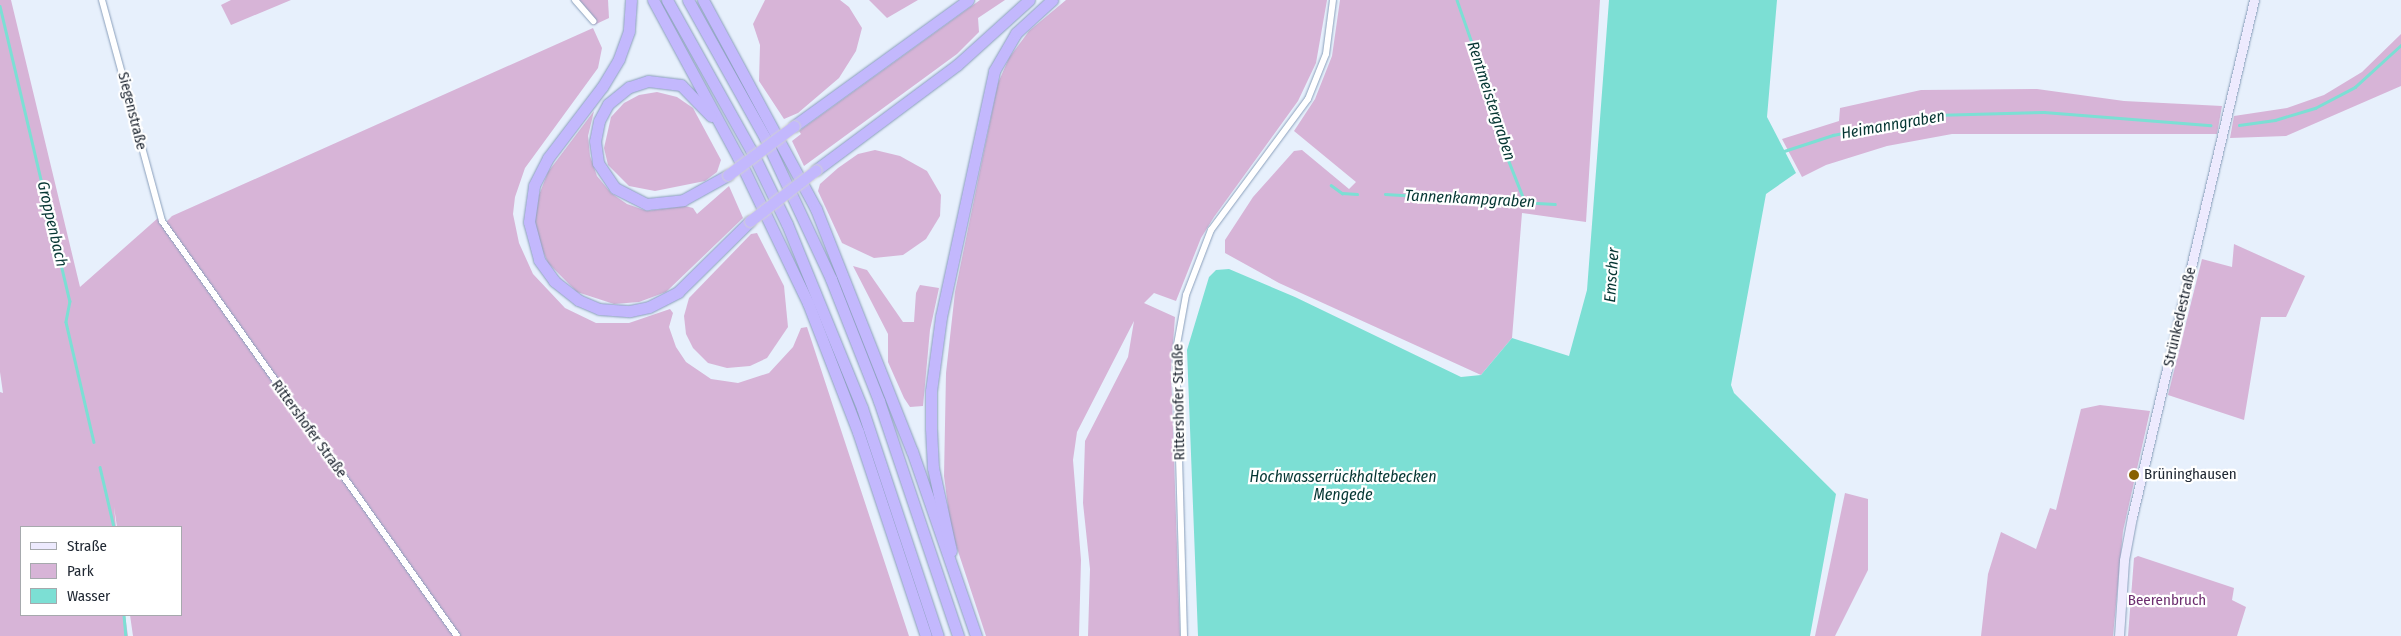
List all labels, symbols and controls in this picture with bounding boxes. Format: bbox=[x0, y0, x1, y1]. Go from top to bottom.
water label: Rentmeistergraben bbox=[1463, 39, 1519, 163]
street label: Siegenstraße bbox=[114, 70, 150, 152]
water label: Heimanngraben bbox=[1840, 106, 1946, 144]
water label: Groppenbach bbox=[33, 179, 71, 269]
water label: Tannenkampgraben bbox=[1404, 186, 1536, 212]
water label: Emscher bbox=[1601, 247, 1623, 303]
street label: Strünkedestraße bbox=[2160, 265, 2200, 369]
street label: Rittershofer Straße bbox=[1169, 344, 1189, 460]
street label: Rittershofer Straße bbox=[267, 377, 351, 481]
place label: Brüninghausen bbox=[2144, 466, 2237, 484]
water label: Hochwasserrückhaltebecken Mengede bbox=[1249, 467, 1437, 505]
marker: Brüninghausen bbox=[2128, 469, 2140, 481]
legend bbox=[20, 526, 182, 616]
text: Straße bbox=[67, 537, 107, 555]
text: Park bbox=[67, 562, 94, 580]
text: Wasser bbox=[67, 587, 110, 605]
park label: Beerenbruch bbox=[2128, 592, 2206, 610]

